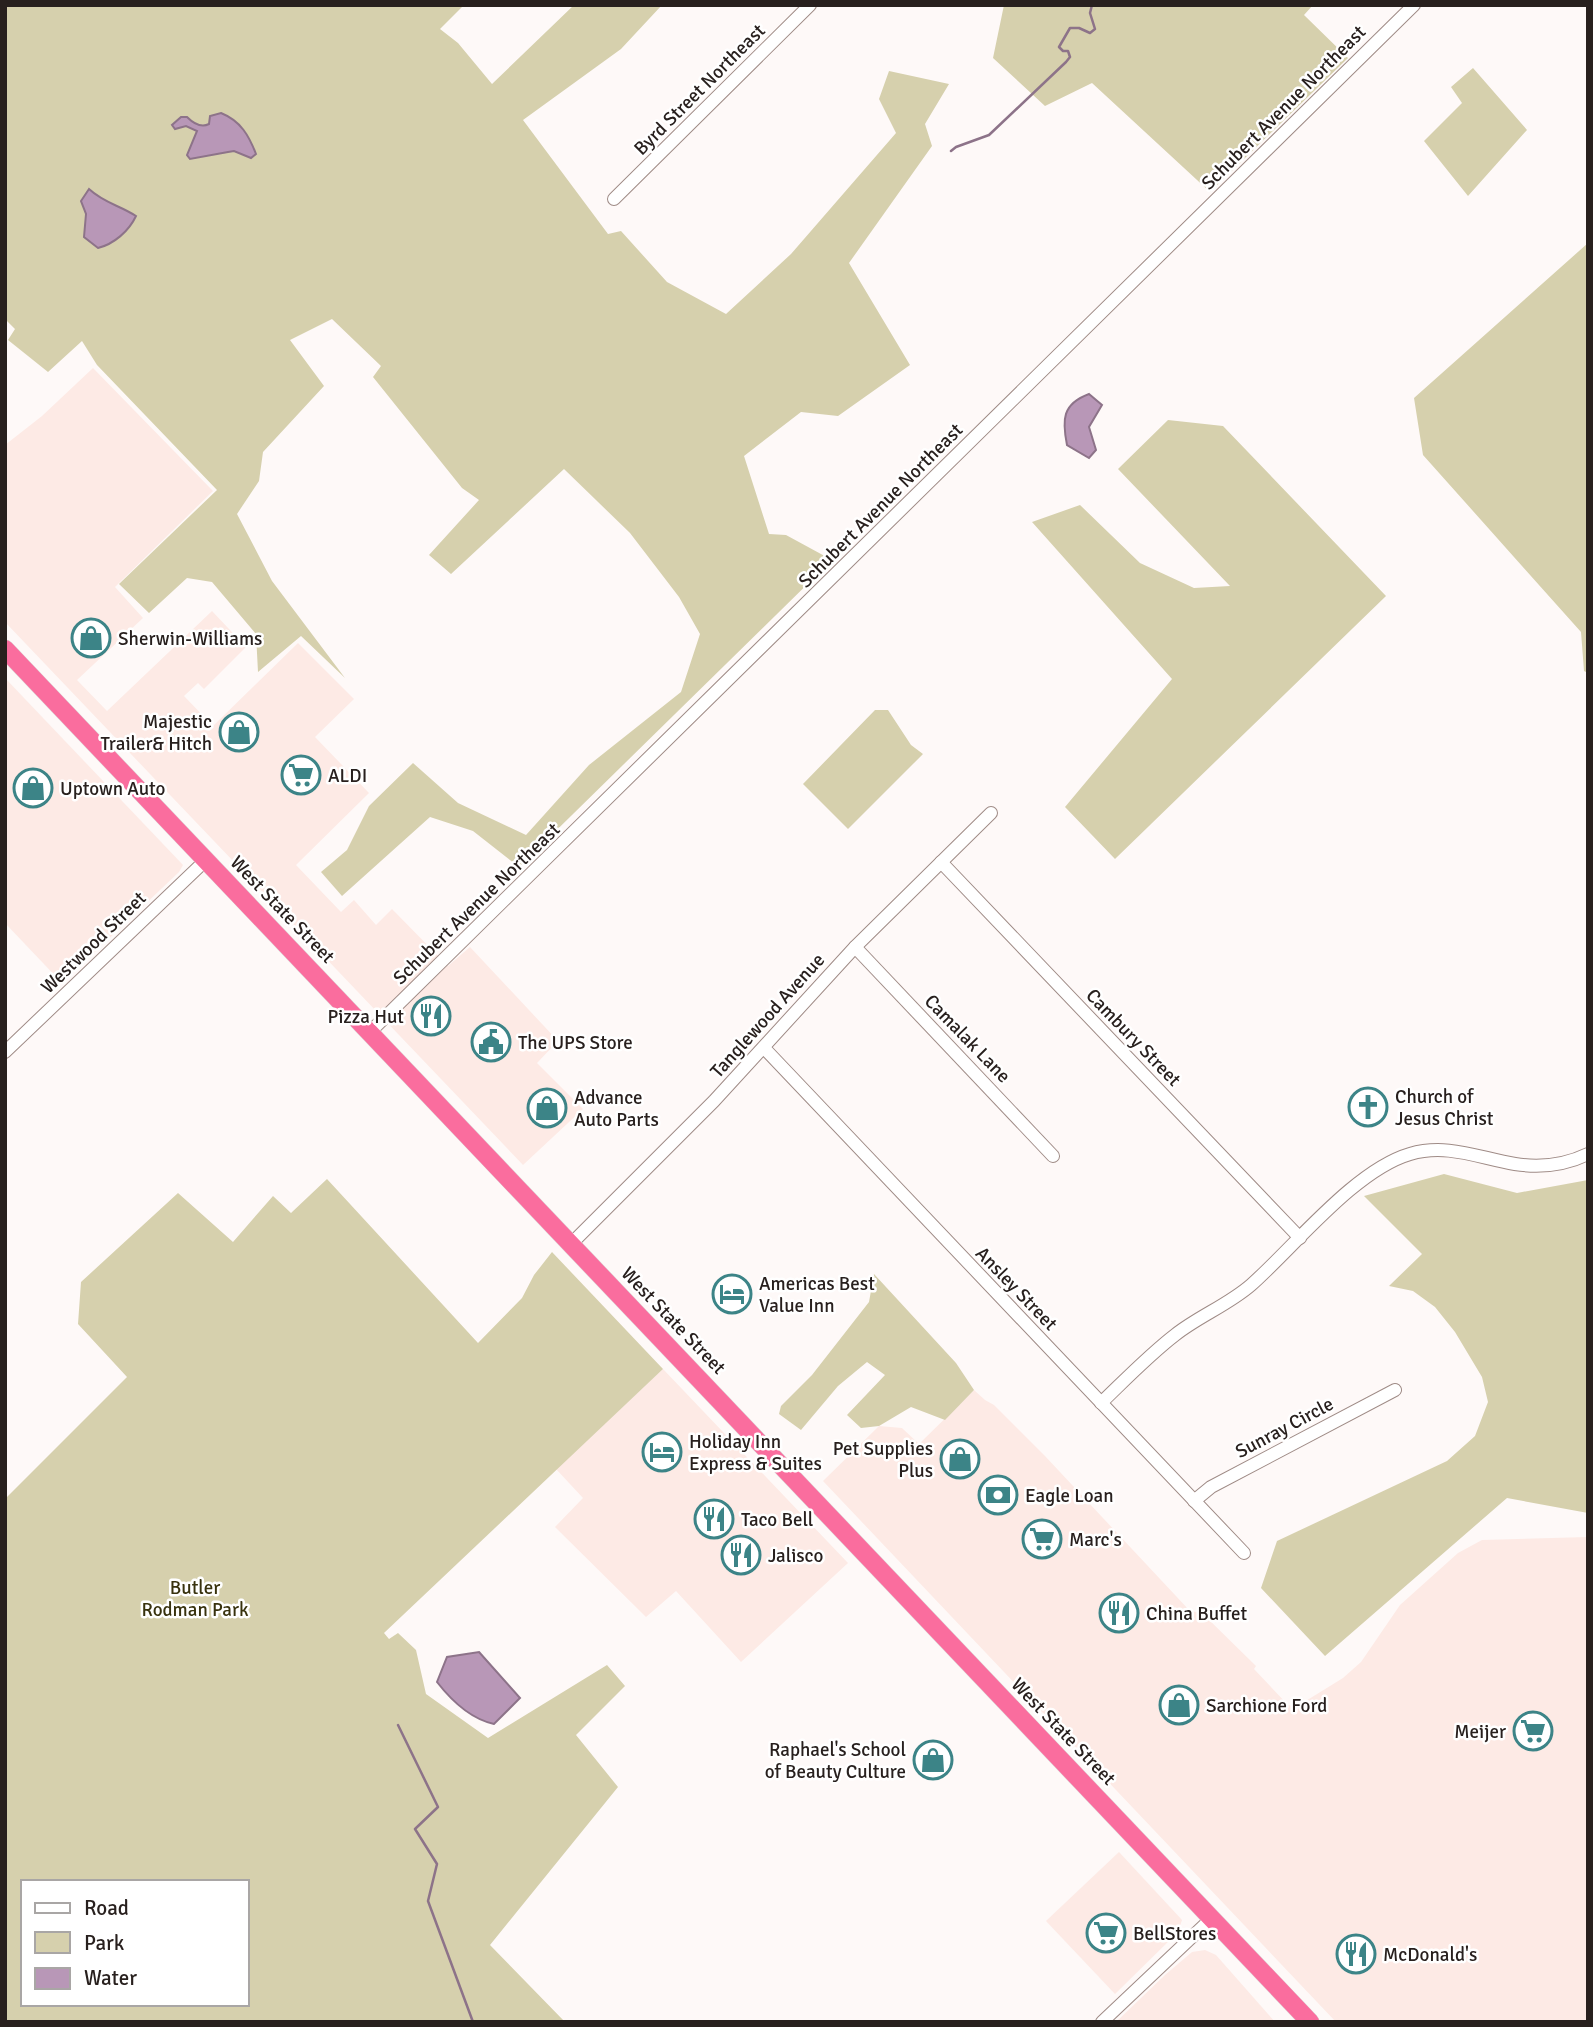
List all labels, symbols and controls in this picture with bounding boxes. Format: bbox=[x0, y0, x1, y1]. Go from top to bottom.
street label: Byrd Street Northeast bbox=[629, 19, 771, 160]
street label: Schubert Avenue Northeast bbox=[1196, 20, 1371, 195]
street label: Schubert Avenue Northeast bbox=[793, 418, 968, 593]
shop icon: Sherwin-Williams bbox=[70, 617, 112, 659]
place label: Sherwin-Williams bbox=[118, 627, 262, 651]
place label: Majestic Trailer& Hitch bbox=[100, 710, 212, 756]
shop icon: Majestic Trailer& Hitch bbox=[218, 711, 260, 753]
supermarket icon: ALDI bbox=[280, 754, 322, 796]
place label: ALDI bbox=[328, 764, 367, 788]
shop icon: Uptown Auto bbox=[12, 767, 54, 809]
place label: Uptown Auto bbox=[60, 777, 166, 801]
street label: Schubert Avenue Northeast bbox=[388, 817, 565, 990]
street label: West State Street bbox=[225, 851, 340, 969]
street label: Westwood Street bbox=[36, 886, 152, 999]
street label: Tanglewood Avenue bbox=[705, 948, 830, 1083]
street label: Cambury Street bbox=[1081, 984, 1186, 1092]
street label: Camalak Lane bbox=[919, 989, 1015, 1088]
restaurant icon: Pizza Hut bbox=[410, 995, 452, 1037]
place label: Pizza Hut bbox=[327, 1005, 404, 1029]
public building icon: The UPS Store bbox=[470, 1021, 512, 1063]
place label: The UPS Store bbox=[518, 1031, 633, 1055]
place label: Church of Jesus Christ bbox=[1395, 1085, 1494, 1131]
place label: Advance Auto Parts bbox=[574, 1086, 659, 1132]
church icon: Church of Jesus Christ bbox=[1347, 1086, 1389, 1128]
shop icon: Advance Auto Parts bbox=[526, 1087, 568, 1129]
street label: Ansley Street bbox=[970, 1242, 1062, 1336]
street label: West State Street bbox=[616, 1262, 731, 1380]
place label: Americas Best Value Inn bbox=[759, 1272, 875, 1318]
hotel icon: Americas Best Value Inn bbox=[711, 1273, 753, 1315]
street label: Sunray Circle bbox=[1231, 1392, 1338, 1464]
place label: Holiday Inn Express & Suites bbox=[689, 1430, 822, 1476]
hotel icon: Holiday Inn Express & Suites bbox=[641, 1431, 683, 1473]
place label: Pet Supplies Plus bbox=[833, 1437, 933, 1483]
shop icon: Pet Supplies Plus bbox=[939, 1438, 981, 1480]
bank icon: Eagle Loan bbox=[977, 1474, 1019, 1516]
place label: Eagle Loan bbox=[1025, 1484, 1114, 1508]
restaurant icon: Taco Bell bbox=[693, 1498, 735, 1540]
place label: Taco Bell bbox=[741, 1508, 813, 1532]
supermarket icon: Marc's bbox=[1021, 1518, 1063, 1560]
place label: Marc's bbox=[1069, 1528, 1122, 1552]
restaurant icon: Jalisco bbox=[720, 1534, 762, 1576]
place label: Jalisco bbox=[768, 1544, 823, 1568]
park label: Butler Rodman Park bbox=[142, 1576, 249, 1622]
restaurant icon: China Buffet bbox=[1098, 1592, 1140, 1634]
place label: China Buffet bbox=[1146, 1602, 1248, 1626]
street label: West State Street bbox=[1006, 1673, 1121, 1791]
shop icon: Sarchione Ford bbox=[1158, 1684, 1200, 1726]
place label: Sarchione Ford bbox=[1206, 1694, 1327, 1718]
supermarket icon: Meijer bbox=[1512, 1710, 1554, 1752]
place label: Meijer bbox=[1454, 1720, 1506, 1744]
place label: Raphael's School of Beauty Culture bbox=[765, 1738, 906, 1784]
shop icon: Raphael's School of Beauty Culture bbox=[912, 1739, 954, 1781]
legend bbox=[21, 1880, 248, 2006]
text: Road bbox=[84, 1895, 129, 1921]
supermarket icon: BellStores bbox=[1085, 1912, 1127, 1954]
place label: BellStores bbox=[1133, 1922, 1216, 1946]
text: Park bbox=[84, 1930, 125, 1956]
restaurant icon: McDonald's bbox=[1335, 1933, 1377, 1975]
place label: McDonald's bbox=[1383, 1943, 1477, 1967]
text: Water bbox=[84, 1965, 137, 1991]

